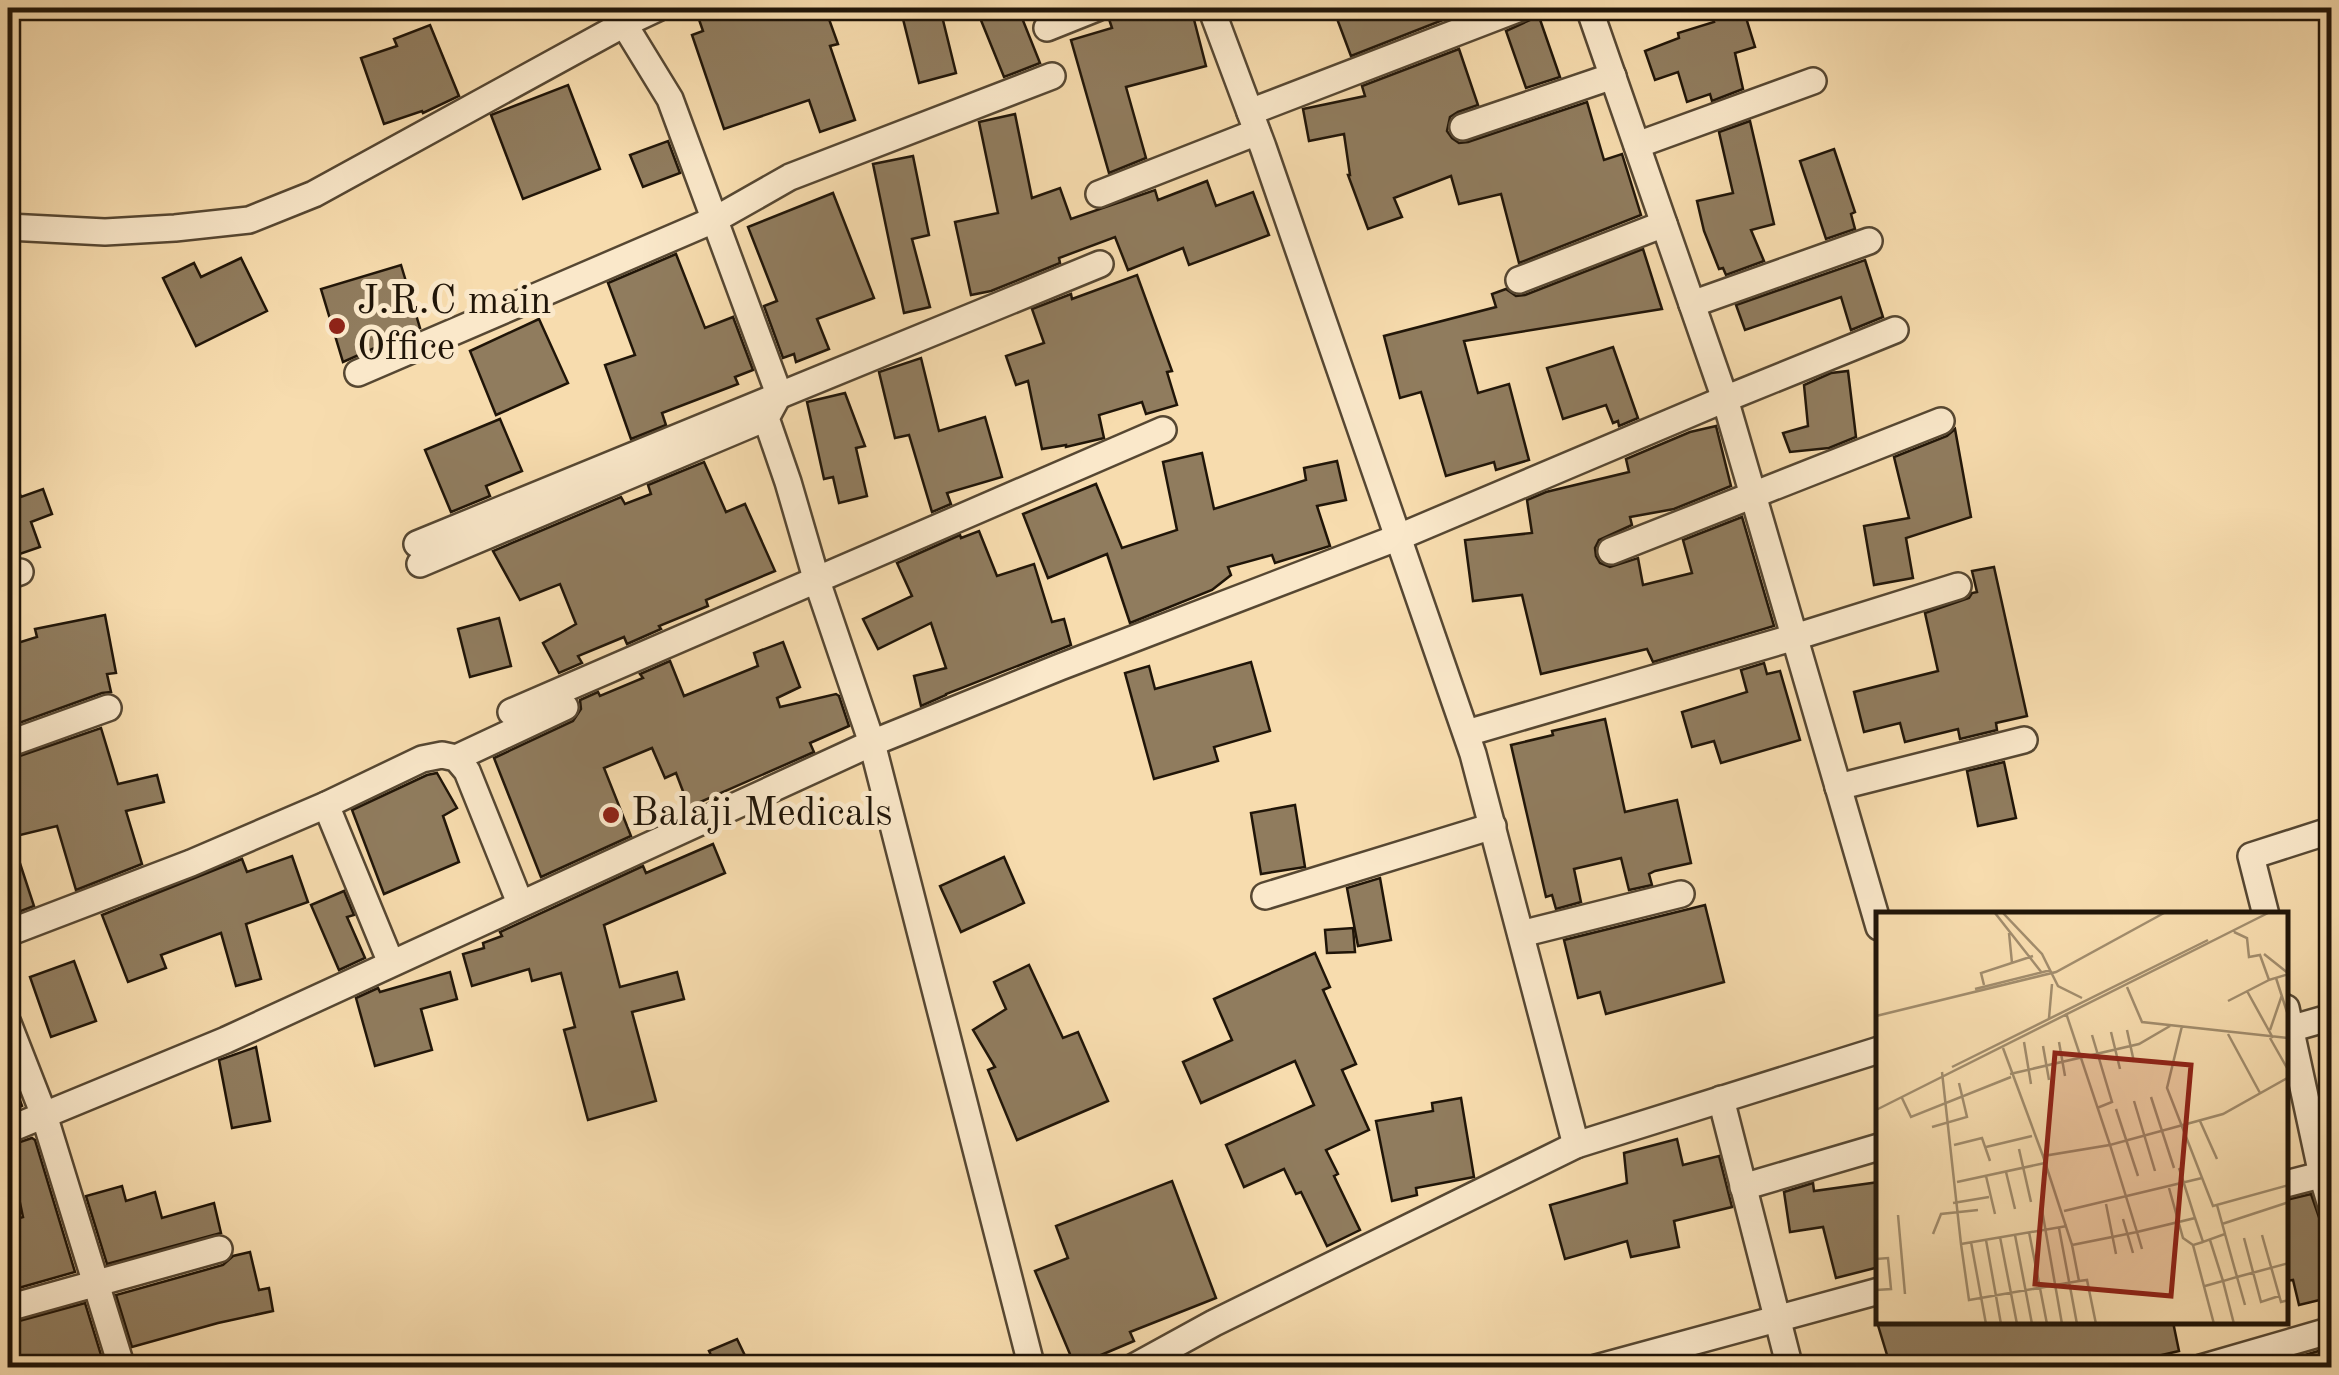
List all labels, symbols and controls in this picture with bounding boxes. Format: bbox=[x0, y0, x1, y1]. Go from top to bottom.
place label: J.R.C main Office bbox=[357, 283, 552, 369]
marker: J.R.C main Office bbox=[326, 315, 348, 337]
place label: Balaji Medicals bbox=[631, 795, 893, 835]
marker: Balaji Medicals bbox=[600, 804, 622, 826]
inset map bbox=[1876, 912, 2289, 1325]

